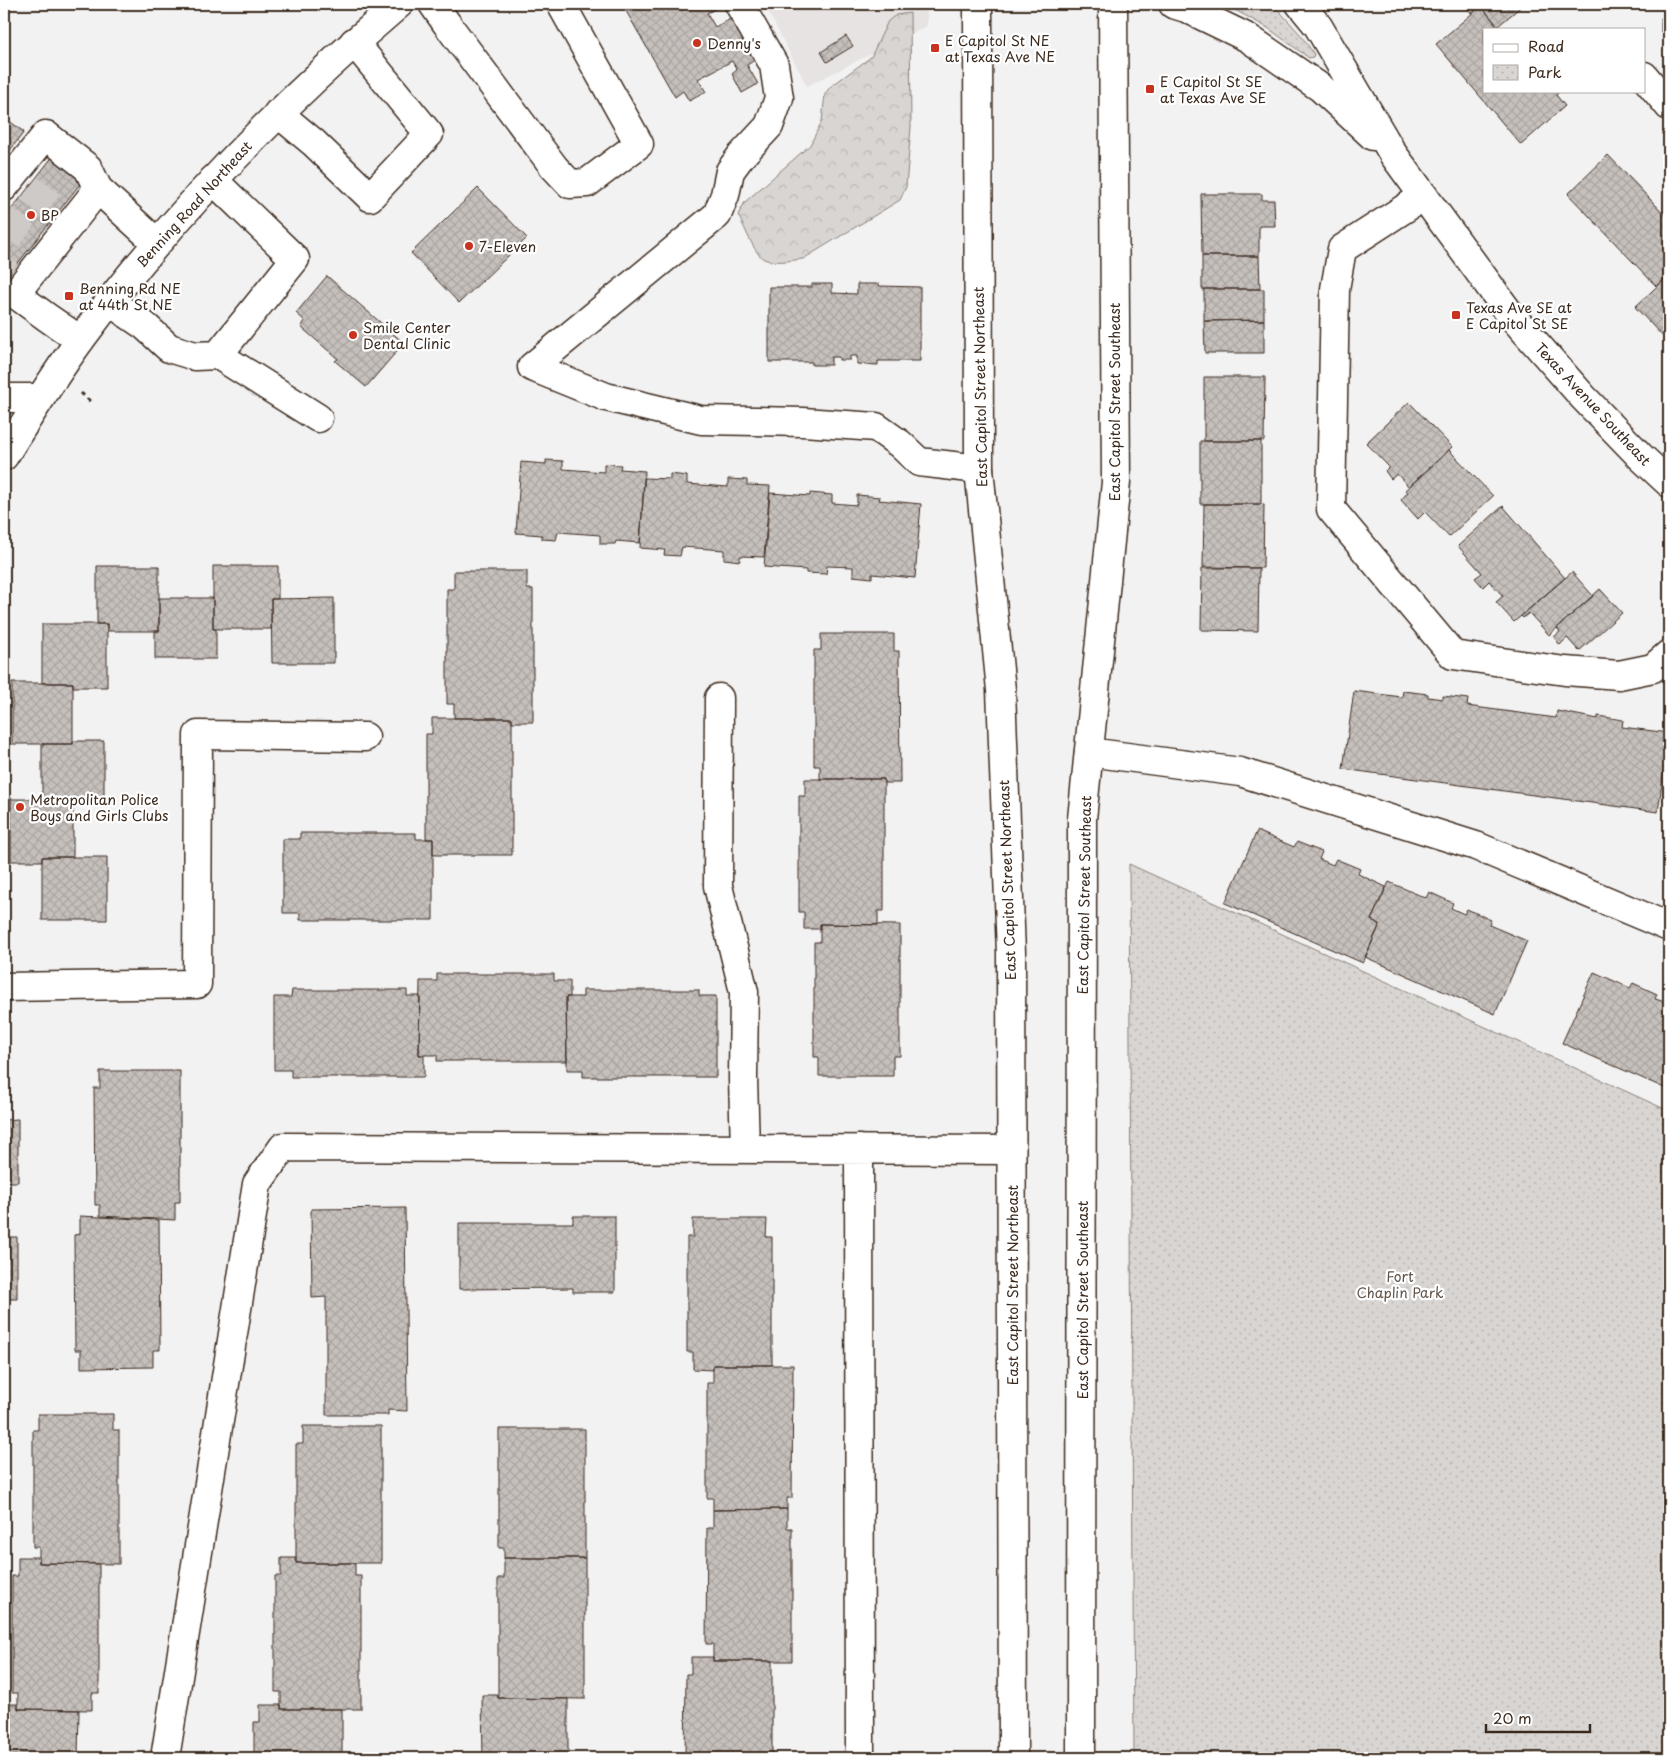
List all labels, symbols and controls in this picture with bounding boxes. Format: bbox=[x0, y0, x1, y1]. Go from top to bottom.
legend bbox=[1483, 28, 1646, 92]
place label: E Capitol St NE at Texas Ave NE bbox=[945, 30, 1055, 67]
place label: Denny's bbox=[707, 33, 761, 54]
text: Road bbox=[1528, 34, 1564, 57]
marker: Denny's bbox=[691, 37, 703, 49]
marker: E Capitol St NE at Texas Ave NE bbox=[929, 42, 941, 54]
text: Park bbox=[1528, 60, 1562, 83]
place label: E Capitol St SE at Texas Ave SE bbox=[1160, 71, 1267, 108]
marker: E Capitol St SE at Texas Ave SE bbox=[1144, 83, 1156, 95]
street label: Benning Road Northeast bbox=[131, 136, 257, 272]
place label: BP bbox=[41, 205, 59, 226]
marker: BP bbox=[25, 209, 37, 221]
place label: 7-Eleven bbox=[479, 236, 536, 257]
marker: 7-Eleven bbox=[463, 240, 475, 252]
place label: Benning Rd NE at 44th St NE bbox=[79, 278, 181, 315]
street label: East Capitol Street Northeast bbox=[968, 286, 992, 487]
marker: Benning Rd NE at 44th St NE bbox=[63, 290, 75, 302]
place label: Texas Ave SE at E Capitol St SE bbox=[1466, 297, 1572, 334]
street label: East Capitol Street Southeast bbox=[1104, 302, 1125, 501]
marker: Texas Ave SE at E Capitol St SE bbox=[1450, 309, 1462, 321]
place label: Smile Center Dental Clinic bbox=[363, 317, 451, 354]
marker: Smile Center Dental Clinic bbox=[347, 329, 359, 341]
street label: Texas Avenue Southeast bbox=[1530, 338, 1656, 470]
street label: East Capitol Street Northeast bbox=[993, 779, 1021, 980]
place label: Metropolitan Police Boys and Girls Clubs bbox=[30, 789, 168, 826]
street label: East Capitol Street Southeast bbox=[1072, 795, 1096, 995]
marker: Metropolitan Police Boys and Girls Clubs bbox=[14, 801, 26, 813]
street label: East Capitol Street Northeast bbox=[1002, 1184, 1023, 1385]
street label: East Capitol Street Southeast bbox=[1072, 1200, 1093, 1399]
park label: Fort Chaplin Park bbox=[1356, 1266, 1444, 1303]
scale bar bbox=[1486, 1702, 1589, 1734]
text: 20 m bbox=[1493, 1706, 1532, 1729]

